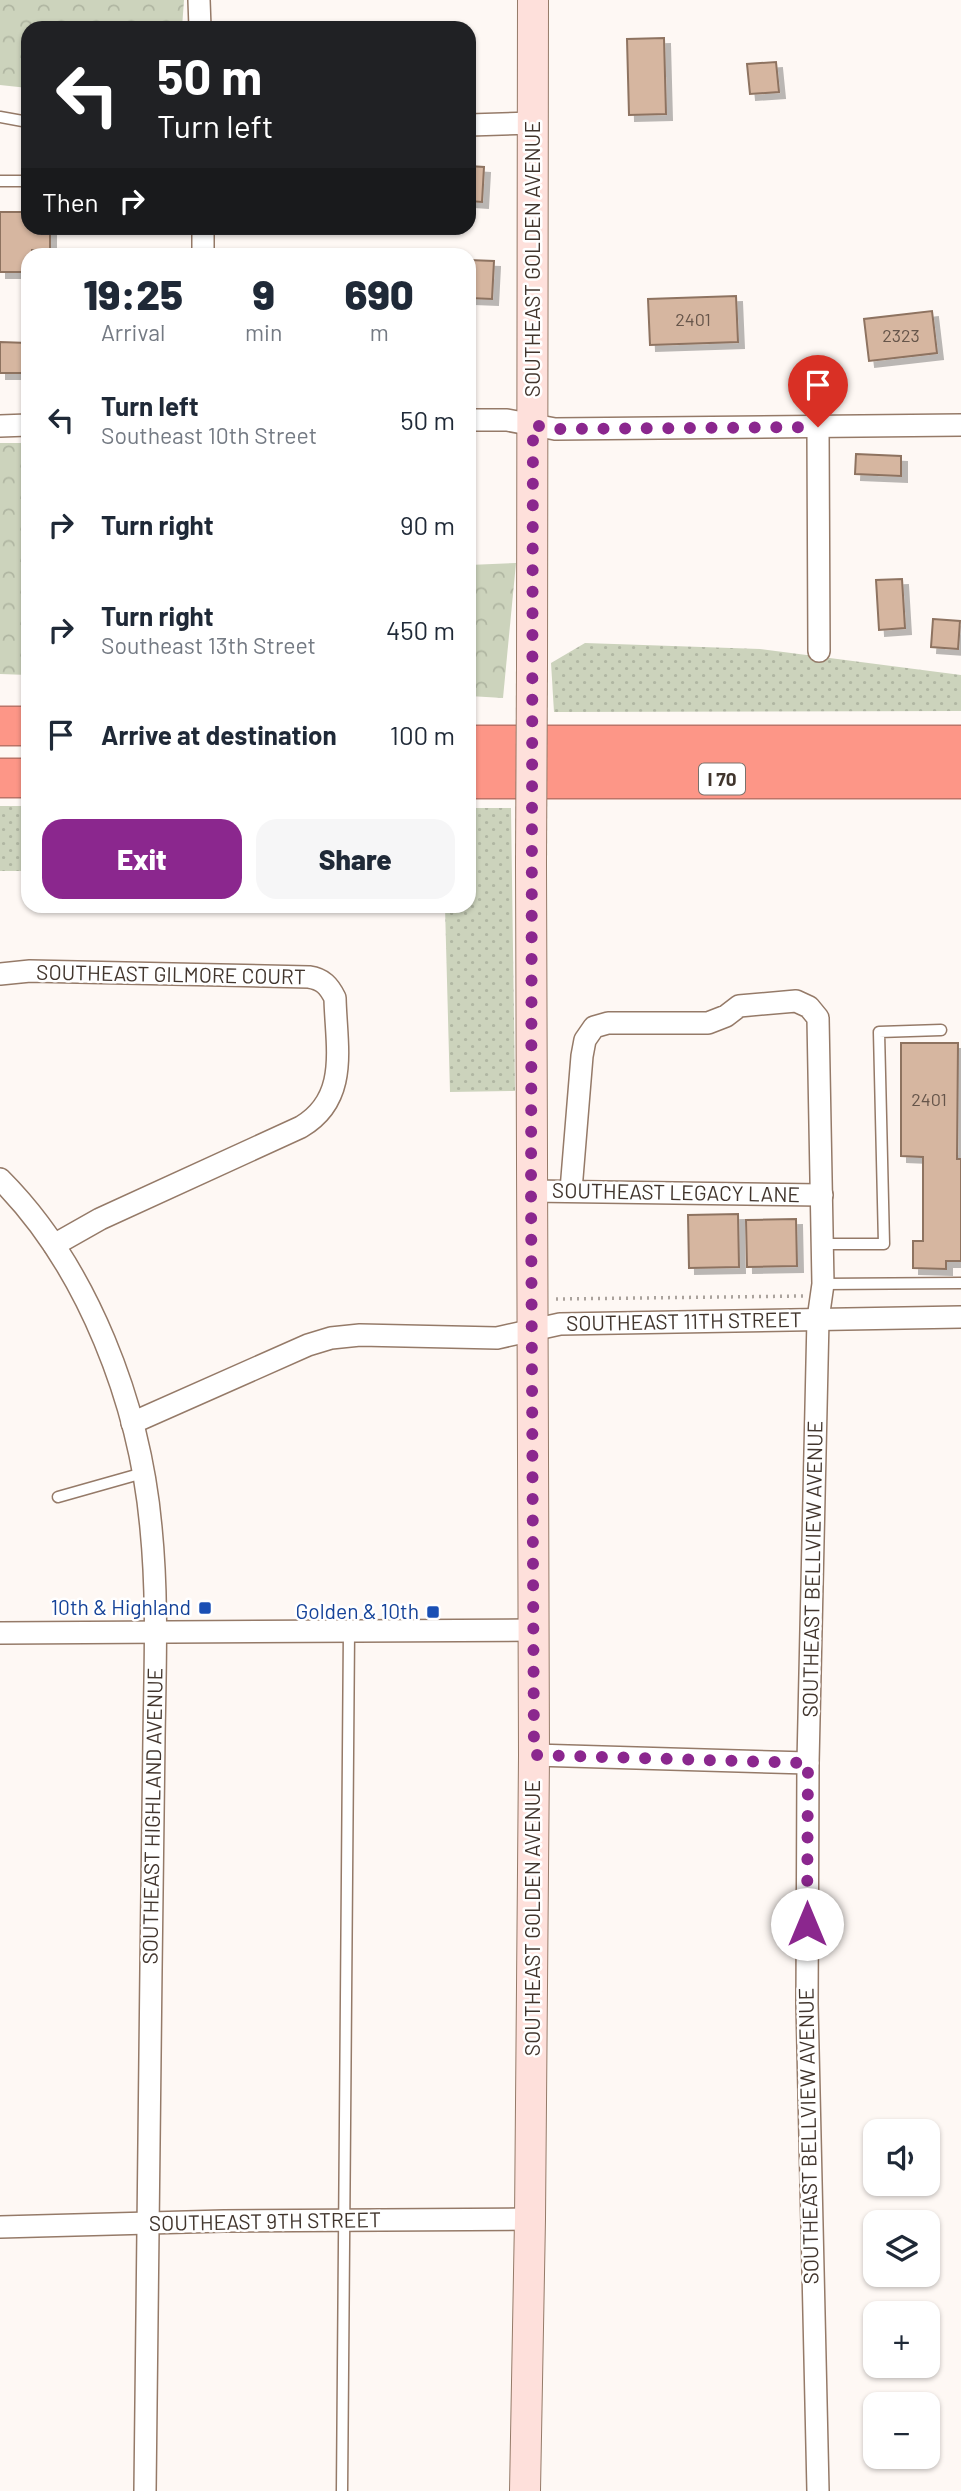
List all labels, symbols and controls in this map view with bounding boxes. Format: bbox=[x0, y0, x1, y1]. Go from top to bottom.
text: 50 m bbox=[157, 46, 262, 105]
icon: left bbox=[42, 49, 133, 140]
text: Turn left bbox=[157, 106, 274, 144]
street label: SOUTHEAST GOLDEN AVENUE bbox=[519, 121, 544, 397]
icon: right bbox=[113, 182, 151, 220]
text: Then bbox=[42, 186, 99, 217]
text: 19:25 bbox=[83, 268, 183, 318]
text: 9 bbox=[253, 268, 275, 318]
text: 690 bbox=[345, 268, 414, 318]
house number: 2401 bbox=[675, 308, 711, 330]
text: Arrival bbox=[101, 318, 165, 346]
text: min bbox=[245, 318, 282, 346]
text: m bbox=[370, 318, 389, 346]
house number: 2323 bbox=[882, 324, 920, 346]
pin bbox=[788, 355, 848, 427]
icon: arrive bbox=[799, 366, 837, 404]
text: Turn left bbox=[101, 390, 199, 421]
icon: left bbox=[42, 401, 80, 439]
text: 50 m bbox=[400, 404, 455, 435]
text: Southeast 10th Street bbox=[101, 421, 317, 449]
icon: right bbox=[42, 506, 80, 544]
text: Turn right bbox=[101, 509, 214, 540]
text: 90 m bbox=[400, 509, 455, 540]
text: Turn right bbox=[101, 600, 214, 631]
icon: right bbox=[42, 611, 80, 649]
text: 450 m bbox=[386, 614, 455, 645]
text: Southeast 13th Street bbox=[101, 631, 316, 659]
icon: arrive bbox=[42, 716, 80, 754]
text: Arrive at destination bbox=[101, 719, 337, 750]
text: 100 m bbox=[390, 719, 455, 750]
road number: I 70 bbox=[699, 764, 745, 794]
button: Exit bbox=[42, 819, 242, 899]
button: Share bbox=[256, 819, 455, 899]
street label: SOUTHEAST GILMORE COURT bbox=[36, 959, 306, 988]
house number: 2401 bbox=[911, 1088, 947, 1110]
street label: SOUTHEAST LEGACY LANE bbox=[552, 1177, 800, 1206]
street label: SOUTHEAST 11TH STREET bbox=[566, 1306, 802, 1335]
street label: SOUTHEAST BELLVIEW AVENUE bbox=[796, 1420, 827, 1718]
place label: 10th & Highland bbox=[51, 1594, 191, 1619]
place label: Golden & 10th bbox=[295, 1598, 419, 1623]
marker: 10th & Highland bbox=[197, 1600, 213, 1616]
marker: Golden & 10th bbox=[425, 1604, 441, 1620]
street label: SOUTHEAST HIGHLAND AVENUE bbox=[136, 1667, 167, 1965]
street label: SOUTHEAST GOLDEN AVENUE bbox=[519, 1780, 544, 2056]
position arrow bbox=[770, 1887, 844, 1961]
street label: SOUTHEAST BELLVIEW AVENUE bbox=[792, 1987, 823, 2285]
map controls bbox=[863, 2119, 940, 2469]
button: sound bbox=[863, 2119, 940, 2196]
street label: SOUTHEAST 9TH STREET bbox=[149, 2206, 381, 2235]
button: layers bbox=[863, 2210, 940, 2287]
button: + bbox=[863, 2301, 940, 2378]
button: − bbox=[863, 2392, 940, 2469]

